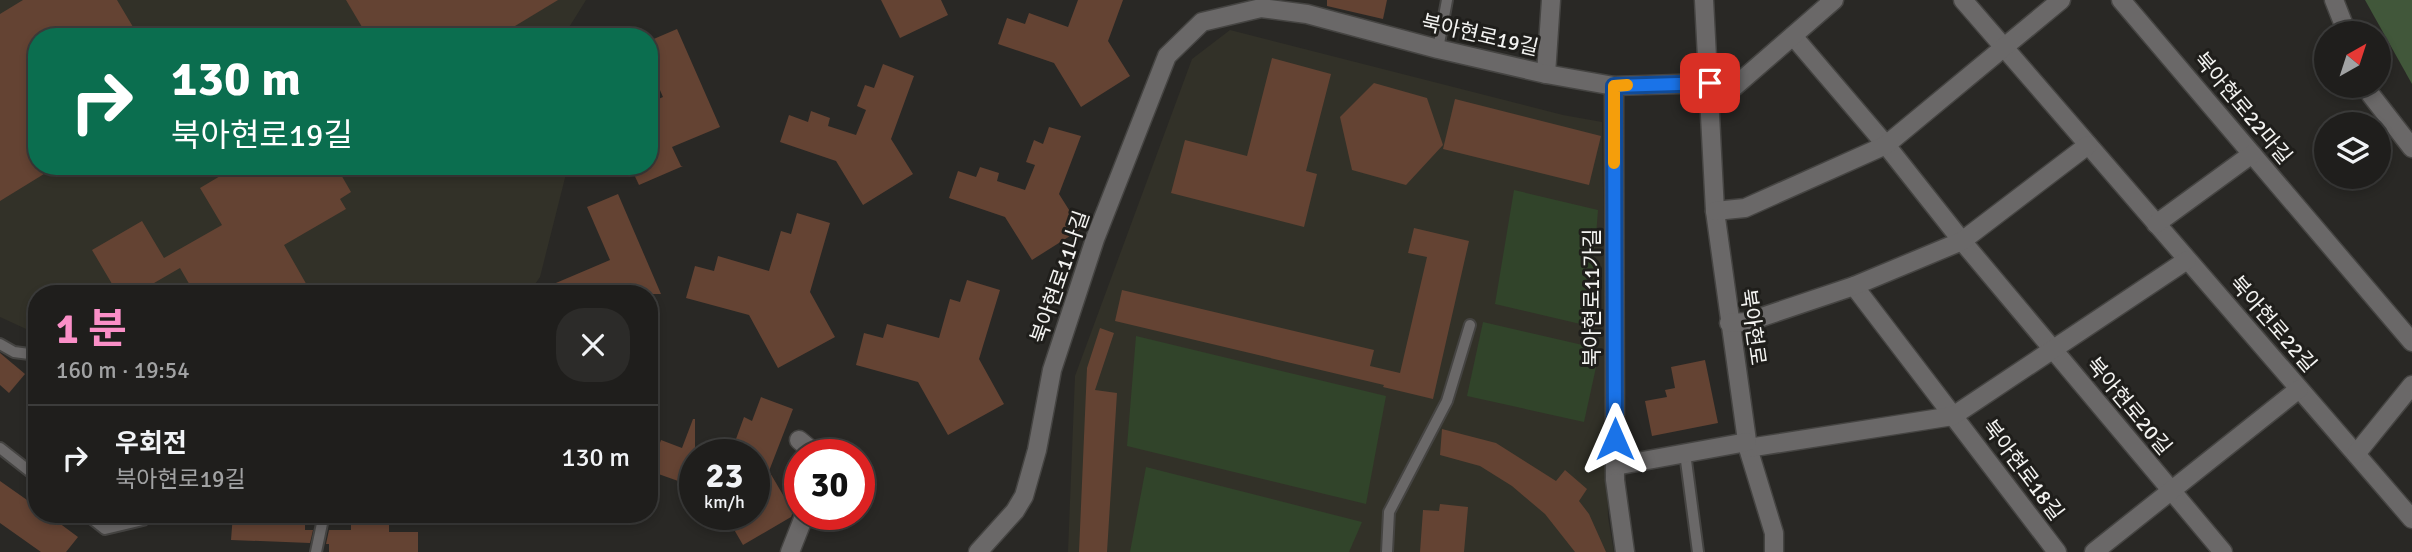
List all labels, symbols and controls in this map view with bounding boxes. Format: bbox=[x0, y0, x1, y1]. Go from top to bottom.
street label: 북아현로19길 bbox=[1419, 9, 1541, 61]
north arrow bbox=[2314, 21, 2390, 98]
map controls bbox=[2314, 21, 2391, 189]
street label: 북아현로22마길 bbox=[2188, 47, 2298, 169]
text: 130 m bbox=[171, 49, 301, 109]
pin bbox=[1680, 53, 1740, 113]
icon: right bbox=[56, 56, 147, 147]
icon: arrive bbox=[1691, 64, 1729, 102]
button: layers bbox=[2314, 112, 2391, 189]
text: 북아현로19길 bbox=[171, 116, 353, 155]
street label: 북아현로11나길 bbox=[1025, 207, 1095, 347]
street label: 북아현로11가길 bbox=[1579, 229, 1605, 367]
street label: 북아현로22길 bbox=[2224, 270, 2322, 378]
street label: 북아현로 bbox=[1735, 287, 1771, 367]
text: 1 분 bbox=[56, 304, 127, 355]
button: close bbox=[556, 308, 630, 382]
street label: 북아현로20길 bbox=[2081, 352, 2177, 460]
text: 160 m · 19:54 bbox=[56, 356, 190, 385]
position arrow bbox=[1578, 402, 1652, 476]
street label: 북아현로18길 bbox=[1977, 415, 2069, 525]
text: 우회전 bbox=[115, 428, 187, 460]
icon: right bbox=[56, 439, 94, 477]
speed limit sign: 30 bbox=[784, 439, 875, 530]
text: 130 m bbox=[561, 442, 630, 474]
text: 23 bbox=[706, 454, 743, 497]
text: 북아현로19길 bbox=[115, 465, 246, 494]
text: km/h bbox=[704, 491, 745, 513]

